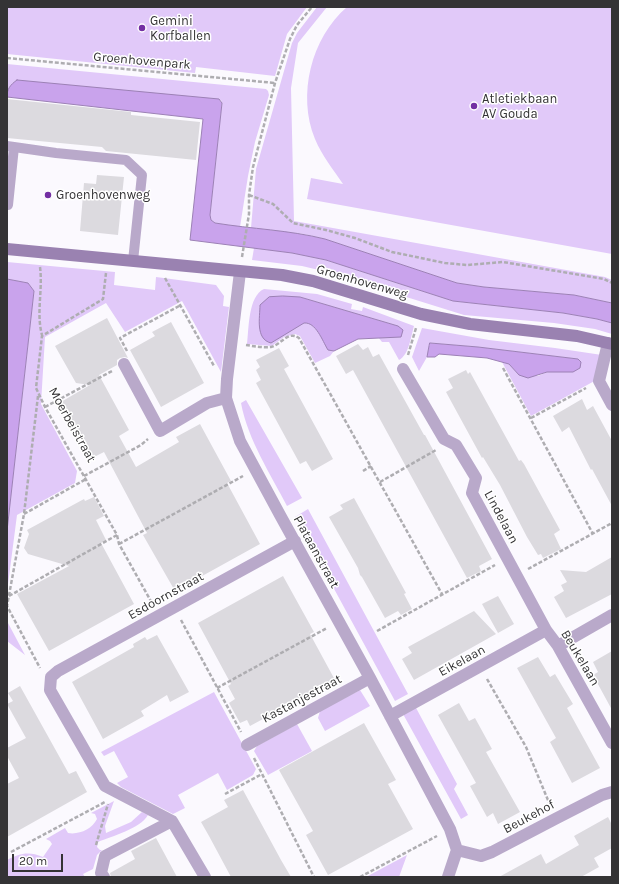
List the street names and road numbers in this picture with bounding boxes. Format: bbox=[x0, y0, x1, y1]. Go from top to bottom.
street label: Groenhovenpark bbox=[93, 49, 191, 73]
street label: Groenhovenweg bbox=[315, 262, 409, 302]
street label: Moerbeistraat bbox=[45, 385, 99, 465]
street label: Lindelaan bbox=[481, 488, 521, 546]
street label: Plataanstraat bbox=[290, 513, 342, 591]
street label: Esdoornstraat bbox=[125, 569, 207, 623]
street label: Beukelaan bbox=[557, 627, 603, 689]
street label: Eikelaan bbox=[436, 642, 488, 680]
street label: Kastanjestraat bbox=[259, 671, 345, 727]
street label: Beukehof bbox=[501, 797, 557, 837]

